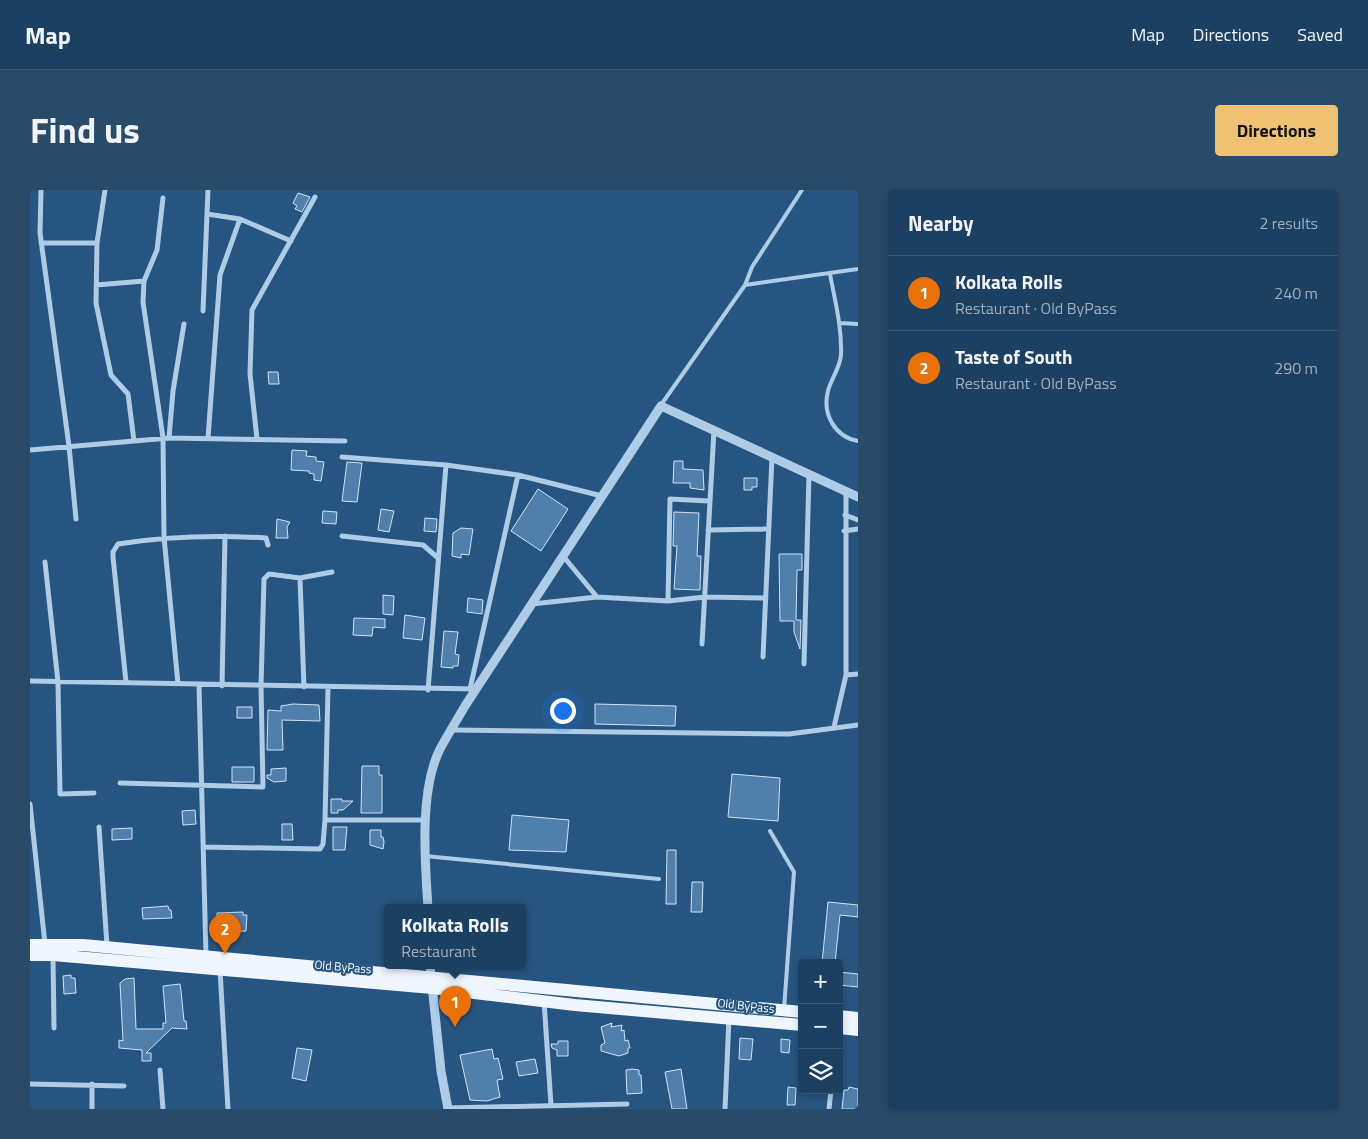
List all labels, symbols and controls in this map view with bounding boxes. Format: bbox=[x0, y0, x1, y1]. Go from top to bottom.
text: Map bbox=[25, 17, 71, 53]
text: Map bbox=[1131, 21, 1165, 48]
text: Directions bbox=[1193, 21, 1269, 48]
text: Saved bbox=[1297, 21, 1343, 48]
text: Find us bbox=[30, 103, 140, 157]
button: Directions bbox=[1215, 105, 1338, 156]
text: Nearby bbox=[908, 207, 973, 239]
text: 2 results bbox=[1259, 211, 1318, 235]
text: Kolkata Rolls bbox=[955, 267, 1062, 296]
text: 1 bbox=[920, 281, 928, 305]
text: 240 m bbox=[1274, 281, 1318, 305]
text: Restaurant · Old ByPass bbox=[955, 296, 1117, 320]
text: Taste of South bbox=[955, 342, 1073, 371]
text: 2 bbox=[920, 356, 928, 380]
text: 290 m bbox=[1274, 356, 1318, 380]
text: Restaurant · Old ByPass bbox=[955, 371, 1117, 395]
your location bbox=[550, 698, 576, 724]
popup bbox=[384, 904, 526, 969]
text: Kolkata Rolls bbox=[401, 910, 509, 939]
pin: 2 bbox=[209, 913, 241, 954]
text: Restaurant bbox=[401, 939, 476, 963]
street label: Old ByPass bbox=[314, 955, 373, 978]
map controls bbox=[798, 959, 843, 1094]
button: + bbox=[798, 959, 843, 1004]
pin: 1 bbox=[439, 986, 471, 1027]
street label: Old ByPass bbox=[717, 993, 776, 1018]
button: − bbox=[798, 1004, 843, 1049]
button: layers bbox=[798, 1049, 843, 1094]

